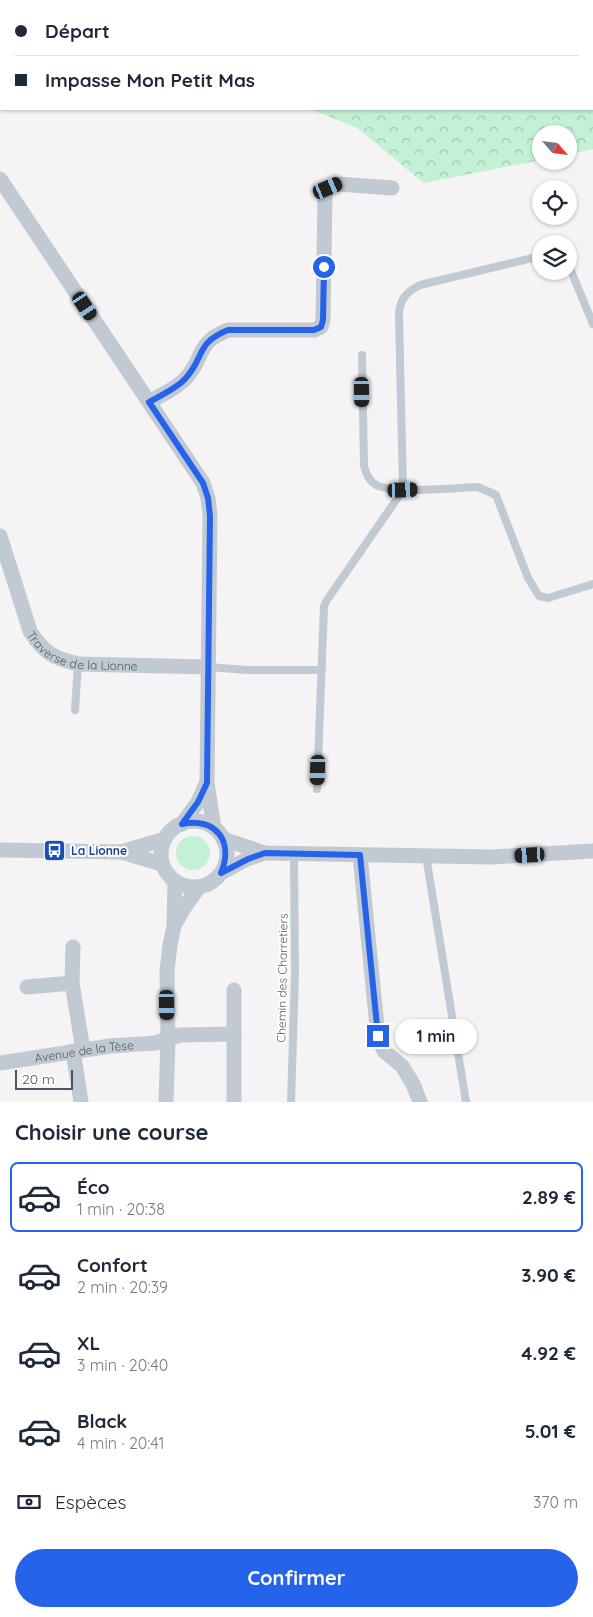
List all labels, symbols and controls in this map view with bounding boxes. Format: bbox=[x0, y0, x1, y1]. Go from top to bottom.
text: Départ bbox=[45, 19, 110, 43]
text: Impasse Mon Petit Mas bbox=[45, 68, 255, 92]
north arrow bbox=[532, 125, 578, 170]
map controls bbox=[532, 125, 577, 280]
car bbox=[311, 175, 344, 201]
button: locate bbox=[532, 180, 577, 225]
button: layers bbox=[532, 235, 577, 280]
route start bbox=[313, 256, 335, 278]
car bbox=[70, 289, 99, 323]
car bbox=[354, 377, 369, 407]
car bbox=[387, 482, 418, 498]
street label: Traverse de la Lionne bbox=[24, 628, 138, 673]
car bbox=[309, 755, 326, 785]
bus stop icon: La Lionne bbox=[43, 838, 67, 862]
place label: La Lionne bbox=[71, 843, 127, 858]
car bbox=[514, 847, 545, 863]
street label: Chemin des Charretiers bbox=[273, 913, 291, 1043]
car bbox=[159, 990, 174, 1020]
callout: 1 min bbox=[396, 1018, 478, 1054]
route end bbox=[367, 1025, 389, 1047]
text: 1 min bbox=[417, 1026, 455, 1046]
street label: Avenue de la Tèse bbox=[33, 1037, 134, 1065]
scale bar bbox=[15, 1067, 72, 1090]
text: 20 m bbox=[22, 1070, 55, 1088]
text: Choisir une course bbox=[15, 1118, 209, 1146]
icon: car bbox=[17, 1175, 62, 1220]
text: Éco bbox=[77, 1175, 110, 1199]
text: 2.89 € bbox=[522, 1185, 576, 1209]
text: 1 min · 20:38 bbox=[77, 1199, 165, 1219]
icon: car bbox=[17, 1253, 62, 1298]
text: Confort bbox=[77, 1253, 148, 1277]
text: 3.90 € bbox=[521, 1263, 576, 1287]
text: 2 min · 20:39 bbox=[77, 1277, 168, 1297]
icon: car bbox=[17, 1331, 62, 1376]
text: XL bbox=[77, 1331, 100, 1355]
text: 4.92 € bbox=[521, 1341, 576, 1365]
text: 3 min · 20:40 bbox=[77, 1355, 168, 1375]
icon: car bbox=[17, 1409, 62, 1454]
text: Black bbox=[77, 1409, 127, 1433]
text: 5.01 € bbox=[525, 1419, 576, 1443]
text: 4 min · 20:41 bbox=[77, 1433, 165, 1453]
icon: cash bbox=[15, 1488, 43, 1516]
text: Espèces bbox=[55, 1490, 126, 1514]
text: 370 m bbox=[533, 1492, 578, 1512]
button: Confirmer bbox=[15, 1549, 578, 1607]

